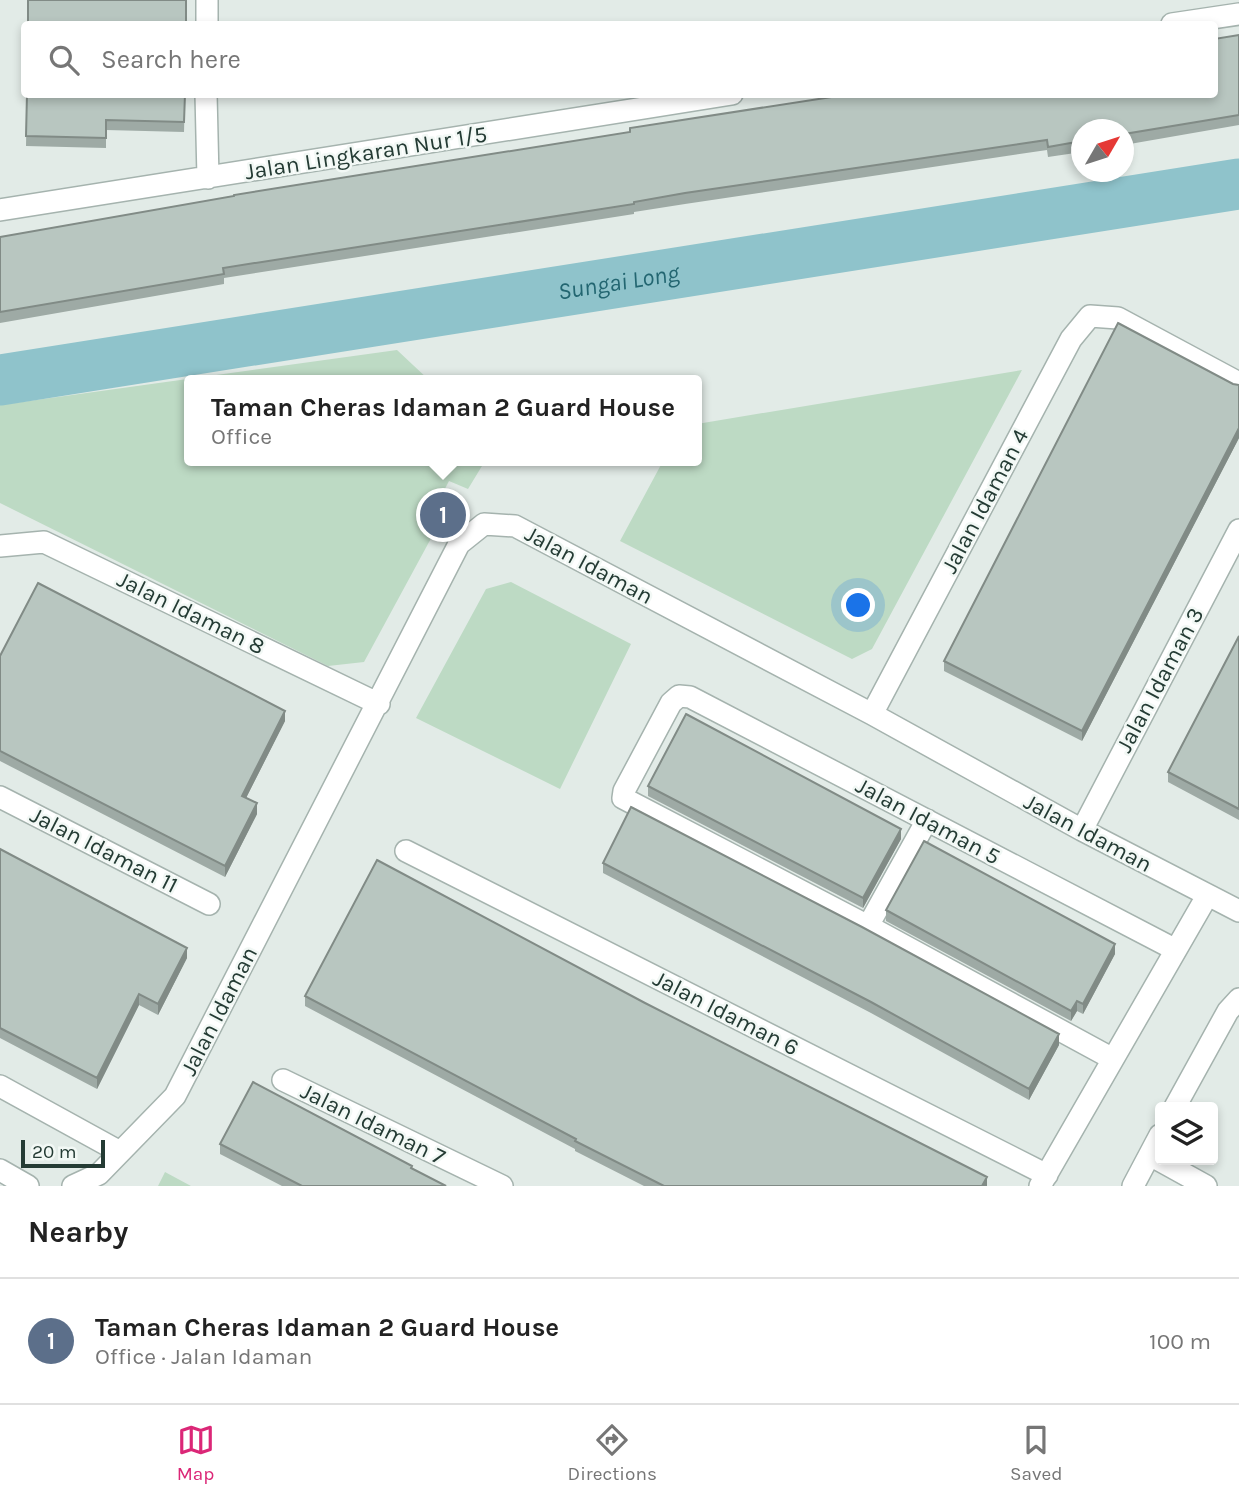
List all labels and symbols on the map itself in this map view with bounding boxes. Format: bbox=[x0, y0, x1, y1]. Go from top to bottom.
north arrow bbox=[1071, 119, 1134, 182]
street label: Jalan Lingkaran Nur 1/5 bbox=[243, 121, 489, 185]
water label: Sungai Long bbox=[556, 259, 682, 306]
street label: Jalan Idaman 4 bbox=[936, 424, 1034, 578]
pin: 1 bbox=[420, 489, 466, 541]
street label: Jalan Idaman bbox=[520, 520, 658, 610]
street label: Jalan Idaman 8 bbox=[113, 566, 269, 660]
your location bbox=[841, 588, 875, 622]
street label: Jalan Idaman 3 bbox=[1110, 603, 1210, 757]
street label: Jalan Idaman 5 bbox=[851, 772, 1005, 870]
street label: Jalan Idaman bbox=[1019, 788, 1157, 878]
street label: Jalan Idaman 11 bbox=[26, 801, 182, 899]
street label: Jalan Idaman bbox=[175, 942, 263, 1080]
street label: Jalan Idaman 6 bbox=[649, 965, 803, 1061]
street label: Jalan Idaman 7 bbox=[296, 1077, 450, 1171]
scale bar bbox=[21, 1137, 105, 1169]

